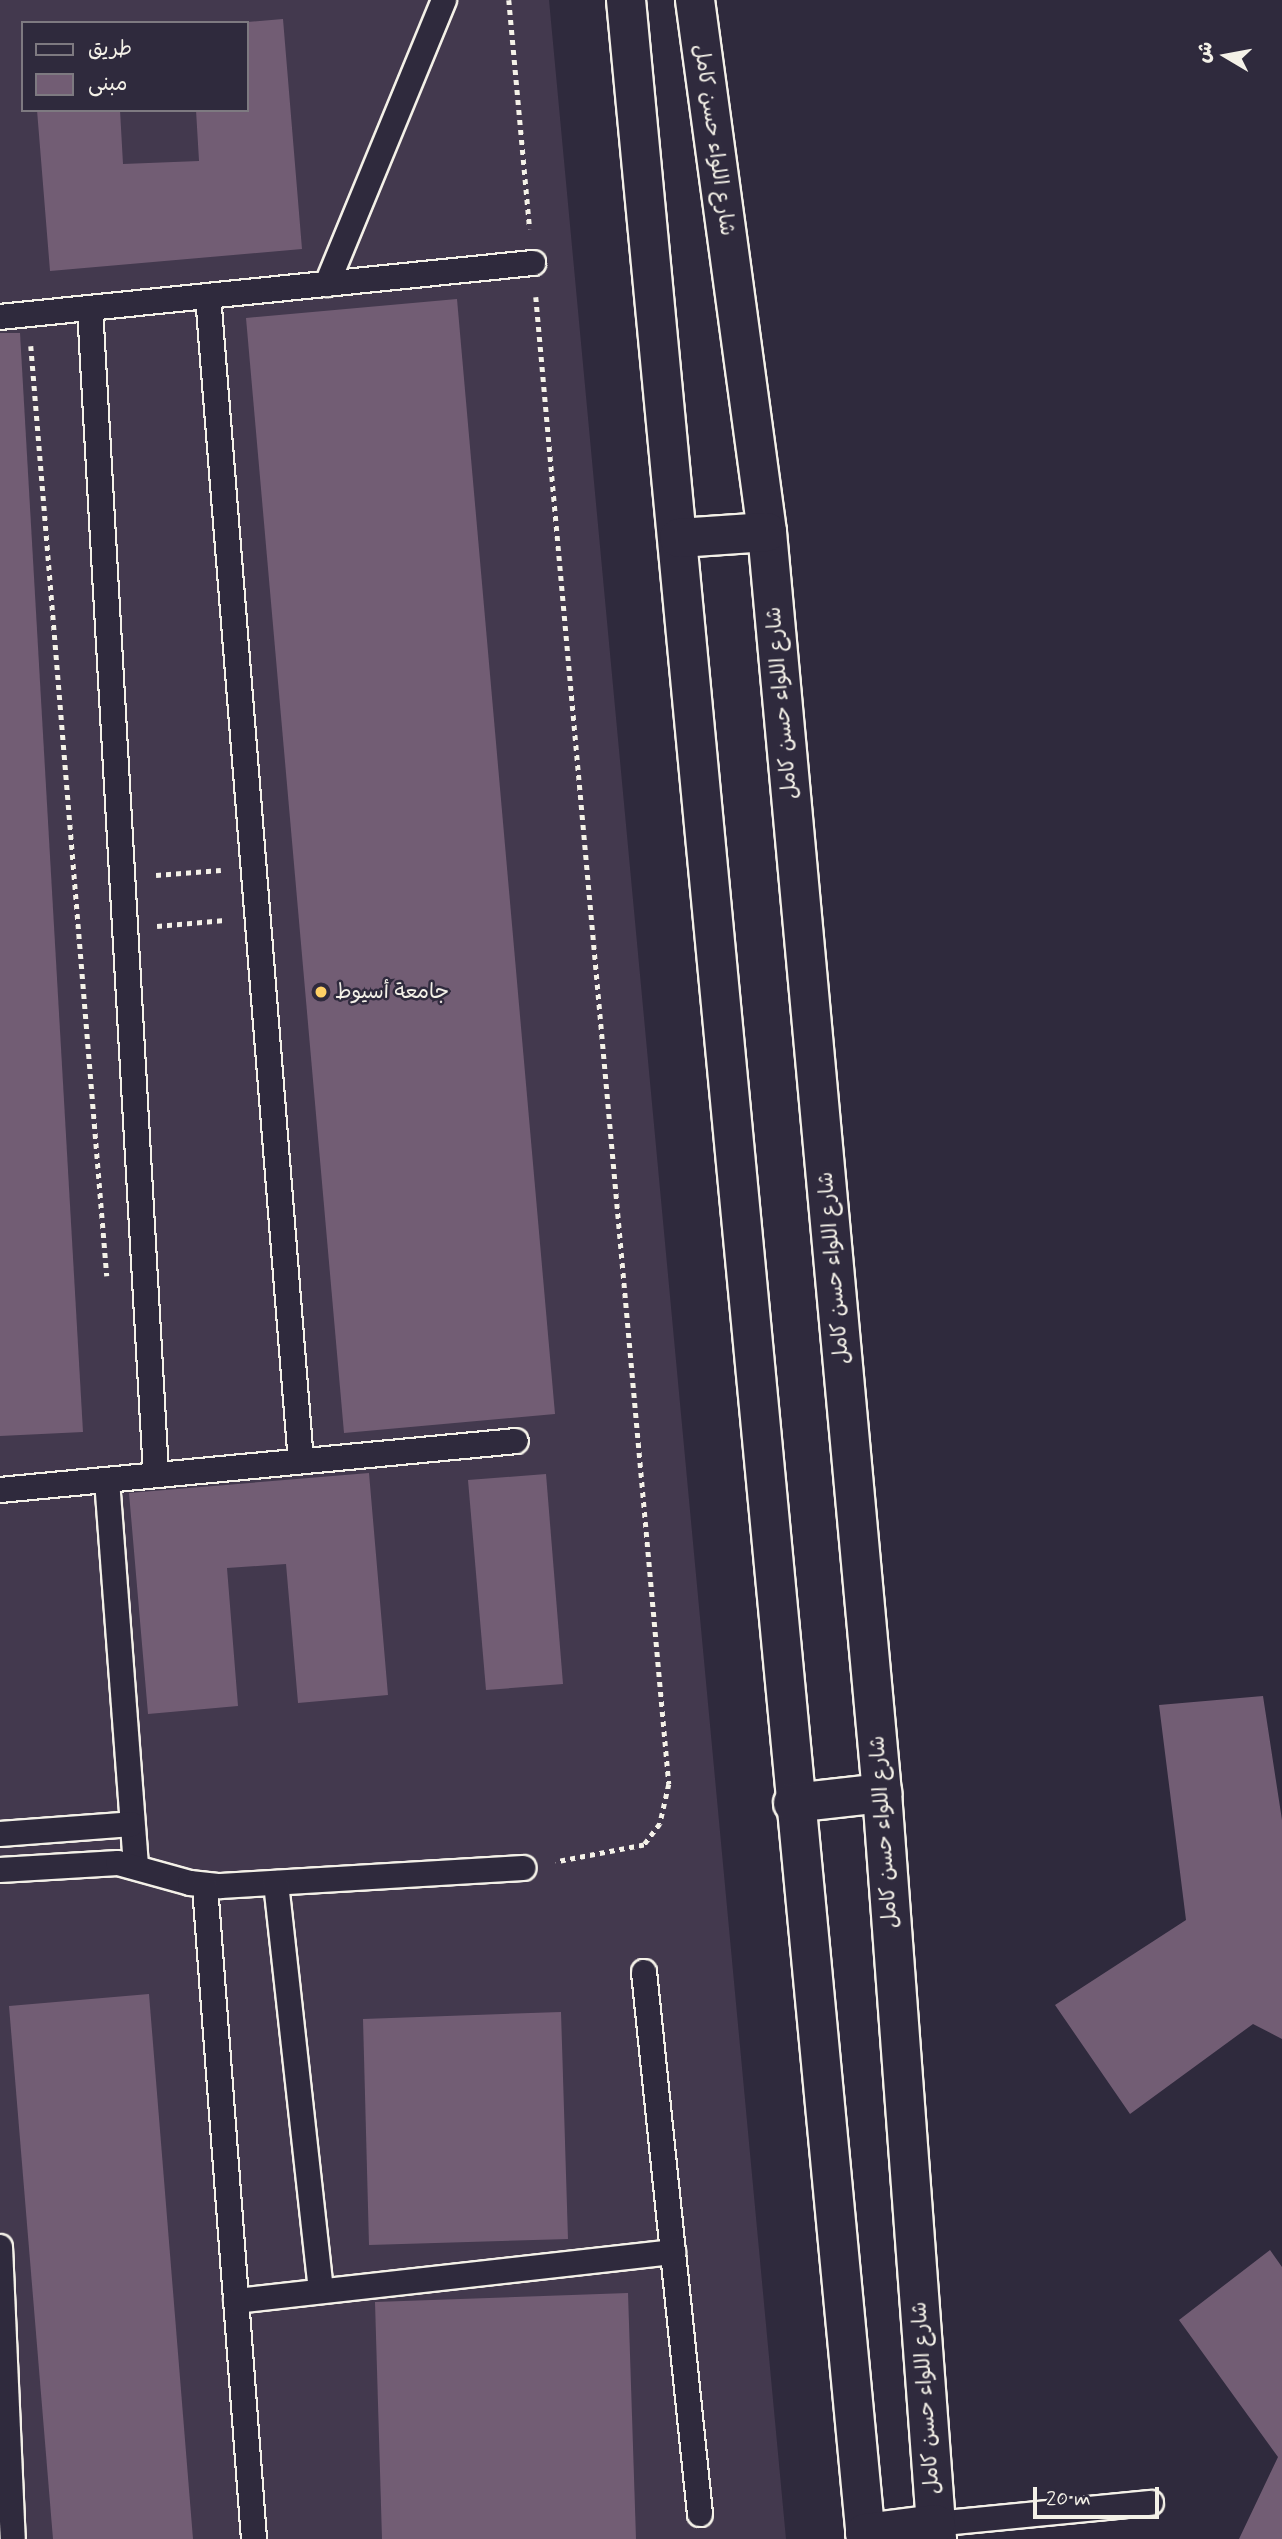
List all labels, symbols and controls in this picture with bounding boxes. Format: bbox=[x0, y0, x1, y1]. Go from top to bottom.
legend bbox=[21, 21, 248, 112]
north arrow bbox=[1191, 21, 1261, 91]
text: طريق bbox=[88, 35, 132, 63]
text: ش bbox=[1191, 40, 1219, 65]
street label: شارع اللواء حسن كامل bbox=[688, 43, 740, 237]
text: مبنى bbox=[88, 70, 127, 98]
street label: شارع اللواء حسن كامل bbox=[761, 606, 803, 800]
place label: جامعة أسيوط bbox=[335, 979, 449, 1005]
marker: جامعة أسيوط bbox=[313, 984, 329, 1000]
street label: شارع اللواء حسن كامل bbox=[813, 1171, 855, 1365]
street label: شارع اللواء حسن كامل bbox=[865, 1735, 903, 1929]
street label: شارع اللواء حسن كامل bbox=[907, 2301, 945, 2495]
scale bar bbox=[1037, 2472, 1163, 2516]
text: 20 m bbox=[1046, 2485, 1091, 2513]

